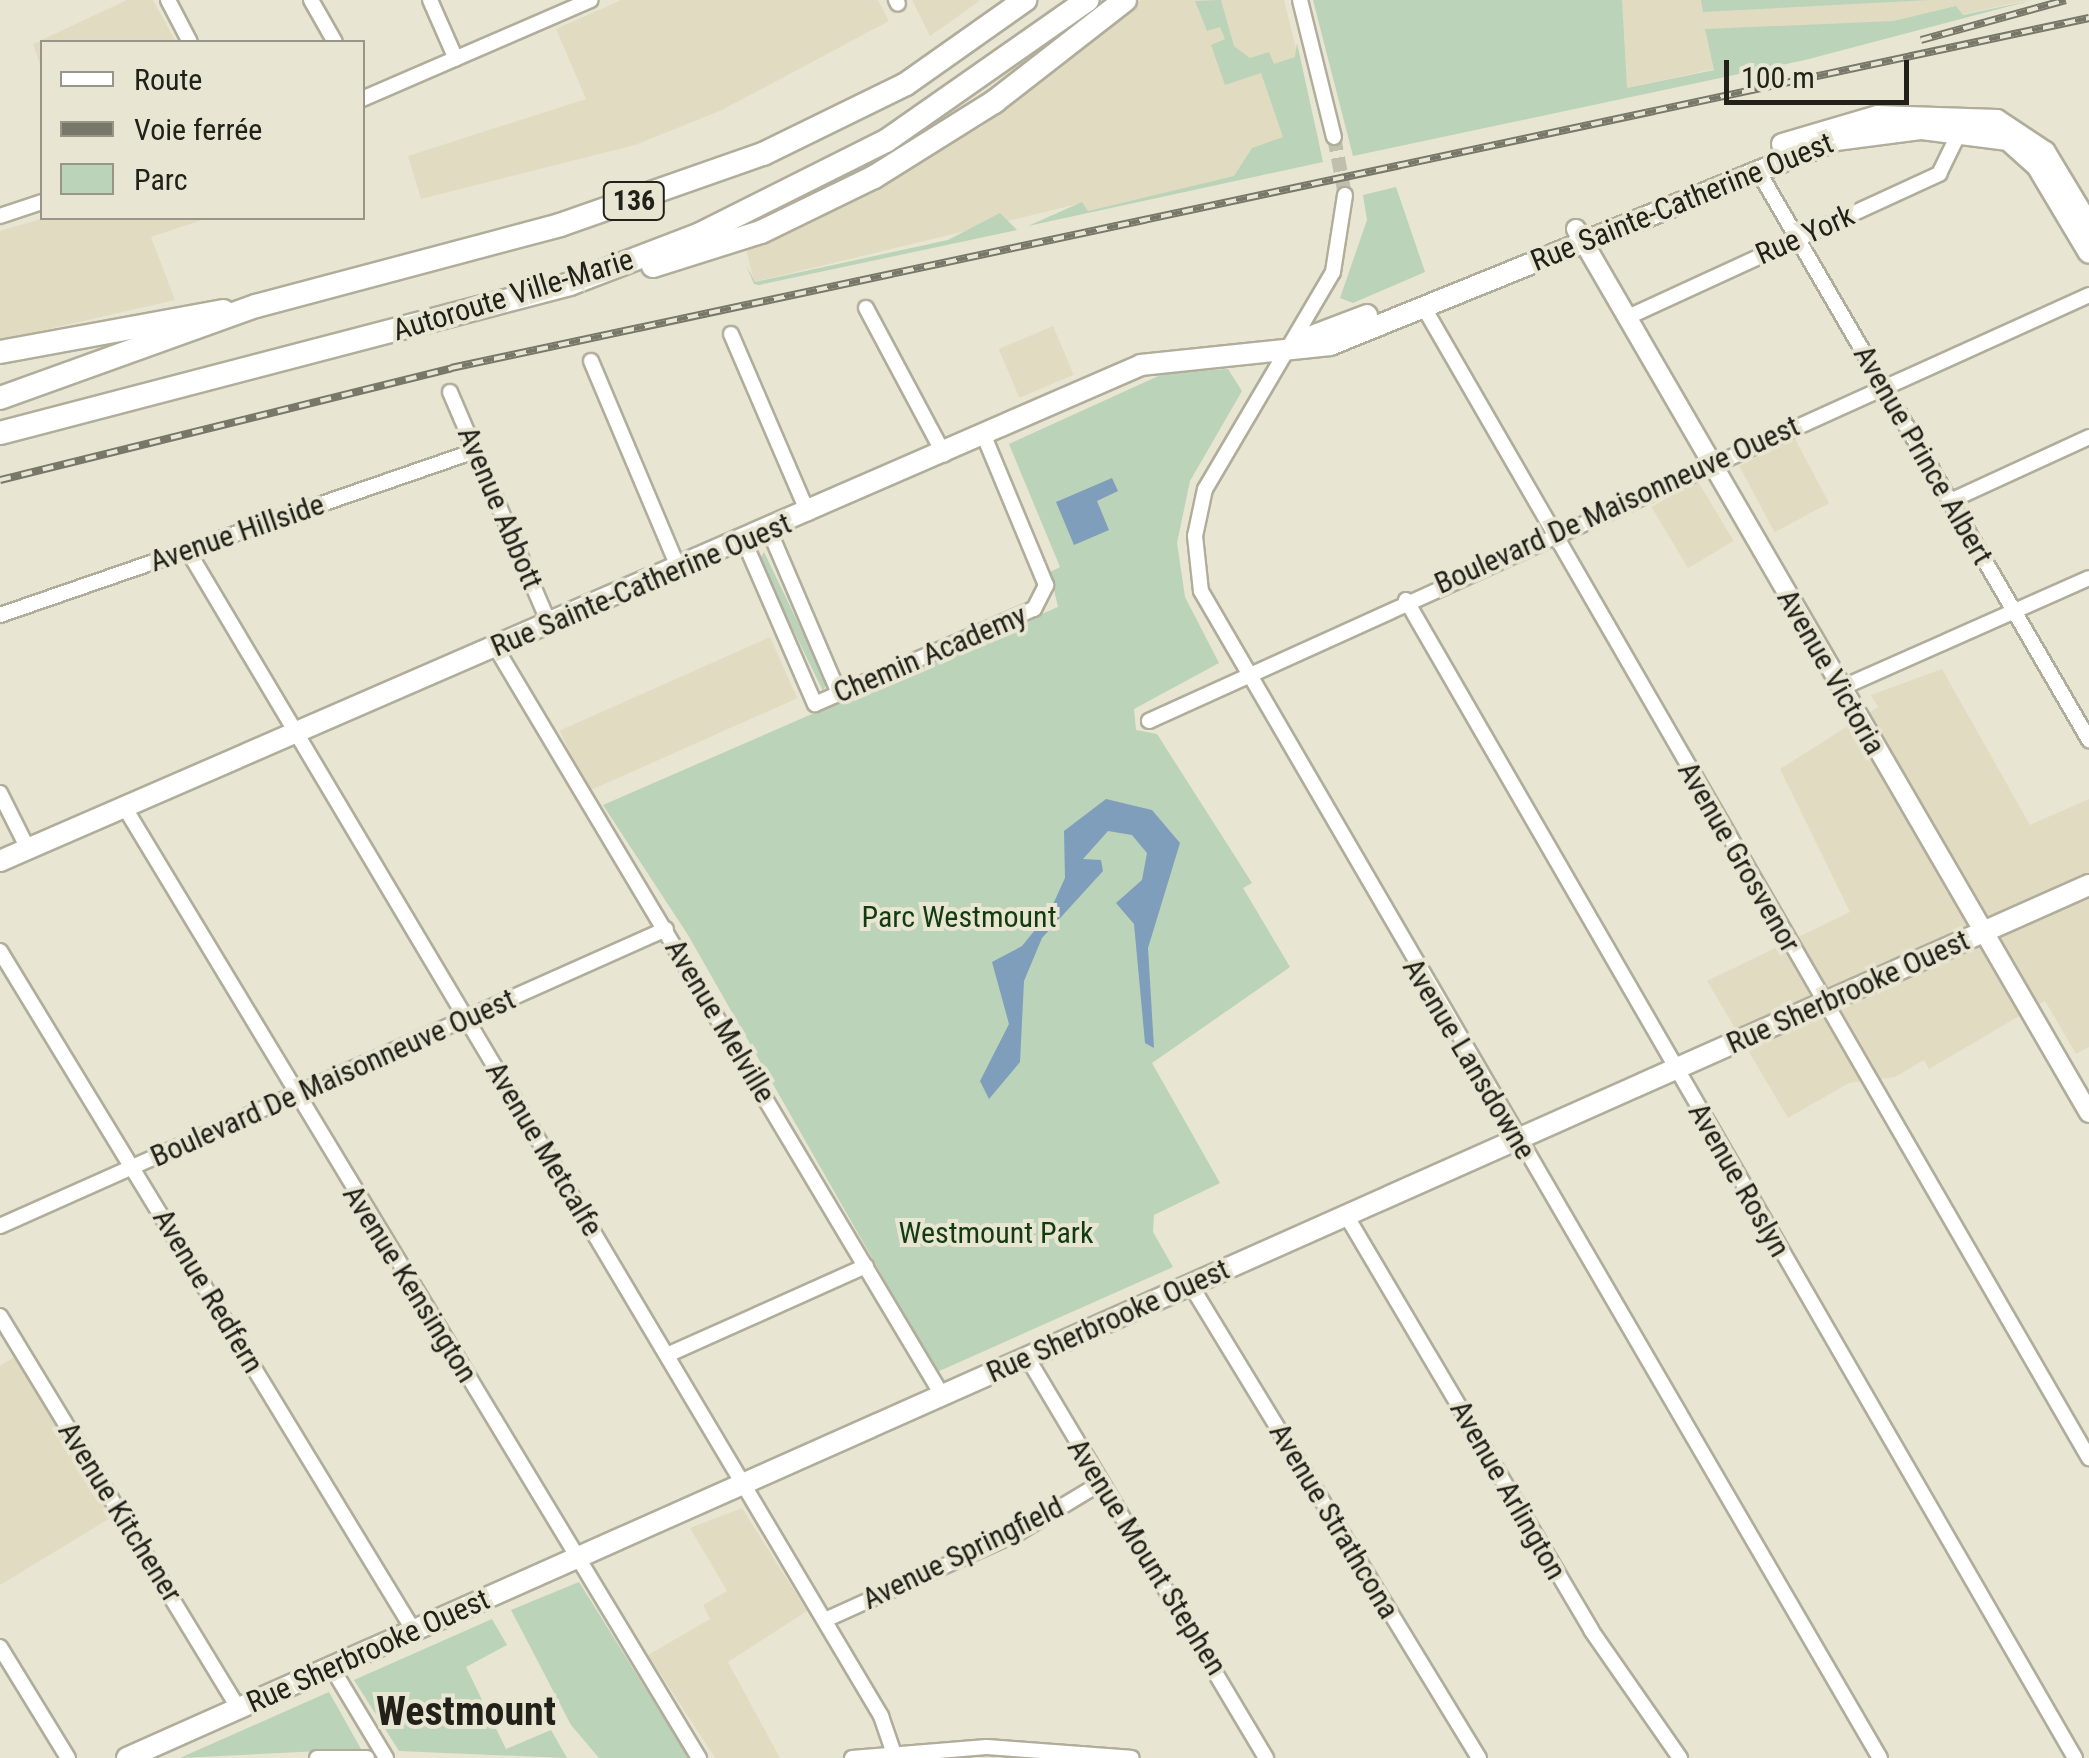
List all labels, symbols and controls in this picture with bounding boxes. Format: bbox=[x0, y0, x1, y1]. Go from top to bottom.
legend bbox=[40, 40, 365, 220]
scale bar bbox=[1729, 40, 1914, 102]
text: 100 m bbox=[1741, 60, 1815, 95]
text: Route bbox=[134, 62, 202, 97]
text: Voie ferrée bbox=[134, 112, 262, 147]
street label: Rue Sainte-Catherine Ouest bbox=[1526, 125, 1838, 279]
text: Parc bbox=[134, 162, 188, 197]
road number: 136 bbox=[602, 178, 666, 224]
street label: Rue York bbox=[1750, 197, 1860, 273]
street label: Autoroute Ville-Marie bbox=[388, 241, 638, 349]
street label: Avenue Prince Albert bbox=[1846, 339, 2000, 571]
street label: Boulevard De Maisonneuve Ouest bbox=[1429, 408, 1805, 602]
street label: Avenue Abbott bbox=[450, 421, 550, 595]
street label: Avenue Hillside bbox=[145, 486, 329, 580]
street label: Rue Sainte-Catherine Ouest bbox=[486, 505, 796, 665]
street label: Avenue Victoria bbox=[1769, 583, 1893, 761]
street label: Chemin Academy bbox=[828, 597, 1032, 711]
street label: Avenue Grosvenor bbox=[1670, 755, 1808, 959]
park label: Parc Westmount bbox=[861, 899, 1057, 935]
street label: Rue Sherbrooke Ouest bbox=[1721, 922, 1975, 1062]
street label: Avenue Melville bbox=[657, 933, 783, 1109]
street label: Avenue Lansdowne bbox=[1395, 952, 1543, 1166]
street label: Boulevard De Maisonneuve Ouest bbox=[145, 981, 521, 1175]
street label: Avenue Metcalfe bbox=[478, 1055, 610, 1243]
street label: Avenue Roslyn bbox=[1680, 1097, 1798, 1263]
street label: Avenue Kensington bbox=[335, 1179, 485, 1389]
street label: Avenue Redfern bbox=[145, 1202, 271, 1380]
park label: Westmount Park bbox=[899, 1215, 1093, 1251]
street label: Rue Sherbrooke Ouest bbox=[981, 1251, 1235, 1391]
street label: Avenue Arlington bbox=[1442, 1394, 1574, 1586]
street label: Avenue Kitchener bbox=[50, 1415, 190, 1609]
street label: Avenue Strathcona bbox=[1261, 1417, 1407, 1625]
street label: Avenue Mount Stephen bbox=[1060, 1432, 1234, 1682]
street label: Avenue Springfield bbox=[856, 1489, 1070, 1617]
street label: Rue Sherbrooke Ouest bbox=[241, 1581, 495, 1721]
district label: Westmount bbox=[376, 1688, 556, 1736]

